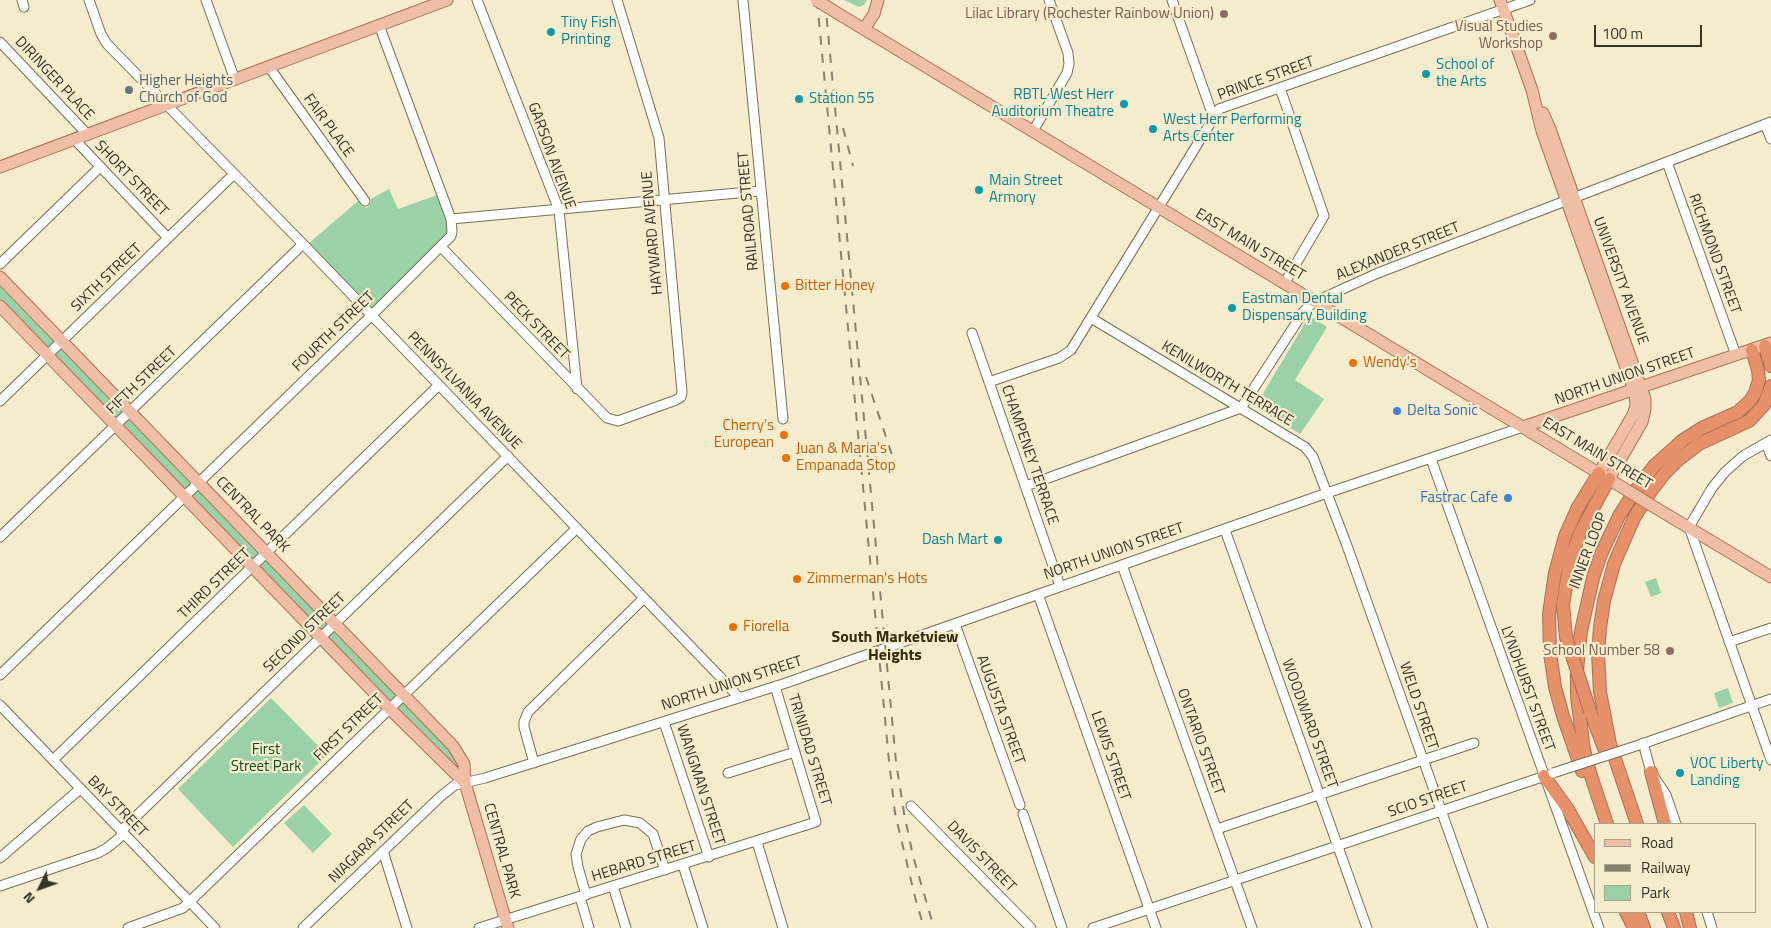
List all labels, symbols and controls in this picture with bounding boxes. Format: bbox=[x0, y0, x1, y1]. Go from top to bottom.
place label: Lilac Library (Rochester Rainbow Union) bbox=[965, 5, 1214, 23]
marker: Lilac Library (Rochester Rainbow Union) bbox=[1218, 8, 1230, 20]
place label: Tiny Fish Printing bbox=[561, 14, 617, 49]
scale bar bbox=[1596, 15, 1704, 47]
place label: Visual Studies Workshop bbox=[1455, 18, 1543, 53]
text: 100 m bbox=[1602, 22, 1643, 45]
marker: Tiny Fish Printing bbox=[545, 26, 557, 38]
marker: Visual Studies Workshop bbox=[1547, 30, 1559, 42]
street label: DIRINGER PLACE bbox=[11, 33, 97, 125]
street label: PRINCE STREET bbox=[1215, 53, 1317, 105]
place label: School of the Arts bbox=[1436, 56, 1494, 91]
marker: School of the Arts bbox=[1420, 68, 1432, 80]
place label: Higher Heights Church of God bbox=[139, 72, 233, 107]
marker: Higher Heights Church of God bbox=[123, 84, 135, 96]
place label: RBTL West Herr Auditorium Theatre bbox=[991, 86, 1114, 121]
place label: Station 55 bbox=[809, 90, 874, 108]
street label: FAIR PLACE bbox=[299, 91, 357, 161]
marker: Station 55 bbox=[793, 93, 805, 105]
marker: RBTL West Herr Auditorium Theatre bbox=[1118, 98, 1130, 110]
street label: GARSON AVENUE bbox=[523, 100, 579, 212]
place label: West Herr Performing Arts Center bbox=[1163, 111, 1302, 146]
marker: West Herr Performing Arts Center bbox=[1147, 123, 1159, 135]
street label: SHORT STREET bbox=[90, 137, 172, 221]
street label: RAILROAD STREET bbox=[735, 151, 763, 271]
street label: HAYWARD AVENUE bbox=[639, 170, 667, 296]
place label: Main Street Armory bbox=[989, 172, 1062, 207]
marker: Main Street Armory bbox=[973, 184, 985, 196]
street label: RICHMOND STREET bbox=[1684, 191, 1744, 317]
street label: EAST MAIN STREET bbox=[1192, 205, 1308, 285]
street label: UNIVERSITY AVENUE bbox=[1589, 215, 1651, 347]
street label: ALEXANDER STREET bbox=[1333, 219, 1463, 285]
street label: SIXTH STREET bbox=[68, 240, 146, 316]
place label: Bitter Honey bbox=[795, 277, 875, 295]
marker: Bitter Honey bbox=[779, 280, 791, 292]
street label: FOURTH STREET bbox=[289, 288, 379, 376]
street label: PECK STREET bbox=[499, 289, 573, 363]
place label: Eastman Dental Dispensary Building bbox=[1242, 290, 1367, 325]
marker: Eastman Dental Dispensary Building bbox=[1226, 302, 1238, 314]
street label: PENNSYLVANIA AVENUE bbox=[403, 328, 525, 454]
street label: KENILWORTH TERRACE bbox=[1158, 338, 1296, 430]
street label: FIFTH STREET bbox=[103, 343, 181, 419]
street label: NORTH UNION STREET bbox=[1553, 345, 1697, 409]
place label: Wendy's bbox=[1363, 354, 1417, 372]
marker: Wendy's bbox=[1347, 357, 1359, 369]
street label: CHAMPENEY TERRACE bbox=[997, 383, 1061, 527]
place label: Delta Sonic bbox=[1407, 402, 1478, 420]
marker: Delta Sonic bbox=[1391, 405, 1403, 417]
street label: EAST MAIN STREET bbox=[1539, 414, 1655, 494]
place label: Cherry's European bbox=[714, 417, 774, 452]
marker: Cherry's European bbox=[778, 429, 790, 441]
place label: Juan & Maria's Empanada Stop bbox=[796, 440, 896, 475]
marker: Juan & Maria's Empanada Stop bbox=[780, 452, 792, 464]
street label: CENTRAL PARK bbox=[211, 473, 293, 557]
place label: Fastrac Cafe bbox=[1420, 489, 1498, 507]
marker: Fastrac Cafe bbox=[1502, 492, 1514, 504]
street label: INNER LOOP bbox=[1566, 510, 1612, 592]
street label: NORTH UNION STREET bbox=[1042, 520, 1186, 584]
place label: Dash Mart bbox=[922, 531, 988, 549]
marker: Dash Mart bbox=[992, 534, 1004, 546]
street label: THIRD STREET bbox=[175, 545, 255, 623]
place label: Zimmerman's Hots bbox=[807, 570, 928, 588]
marker: Zimmerman's Hots bbox=[791, 573, 803, 585]
street label: SECOND STREET bbox=[260, 589, 350, 677]
place label: Fiorella bbox=[743, 618, 789, 636]
marker: Fiorella bbox=[727, 621, 739, 633]
street label: LYNDHURST STREET bbox=[1496, 624, 1558, 754]
district label: South Marketview Heights bbox=[832, 628, 958, 666]
place label: School Number 58 bbox=[1543, 642, 1660, 660]
marker: School Number 58 bbox=[1664, 645, 1676, 657]
street label: NORTH UNION STREET bbox=[659, 653, 805, 715]
street label: AUGUSTA STREET bbox=[972, 653, 1028, 767]
street label: WOODWARD STREET bbox=[1277, 657, 1341, 791]
street label: WELD STREET bbox=[1395, 660, 1441, 752]
street label: ONTARIO STREET bbox=[1172, 686, 1228, 798]
street label: FIRST STREET bbox=[310, 690, 388, 766]
street label: TRINIDAD STREET bbox=[783, 692, 835, 808]
street label: LEWIS STREET bbox=[1086, 709, 1134, 803]
street label: WANGMAN STREET bbox=[672, 722, 728, 848]
park label: First Street Park bbox=[231, 741, 301, 776]
place label: VOC Liberty Landing bbox=[1690, 755, 1764, 790]
marker: VOC Liberty Landing bbox=[1674, 767, 1686, 779]
street label: BAY STREET bbox=[83, 773, 151, 841]
street label: SCIO STREET bbox=[1386, 778, 1470, 822]
street label: NIAGARA STREET bbox=[326, 797, 418, 887]
street label: CENTRAL PARK bbox=[479, 801, 523, 901]
street label: DAVIS STREET bbox=[943, 818, 1019, 896]
legend bbox=[1594, 823, 1756, 913]
text: Road bbox=[1641, 831, 1673, 854]
street label: HEBARD STREET bbox=[590, 838, 698, 886]
text: Railway bbox=[1641, 856, 1691, 879]
north arrow bbox=[15, 863, 65, 913]
text: Park bbox=[1641, 881, 1670, 904]
text: N bbox=[17, 888, 40, 909]

